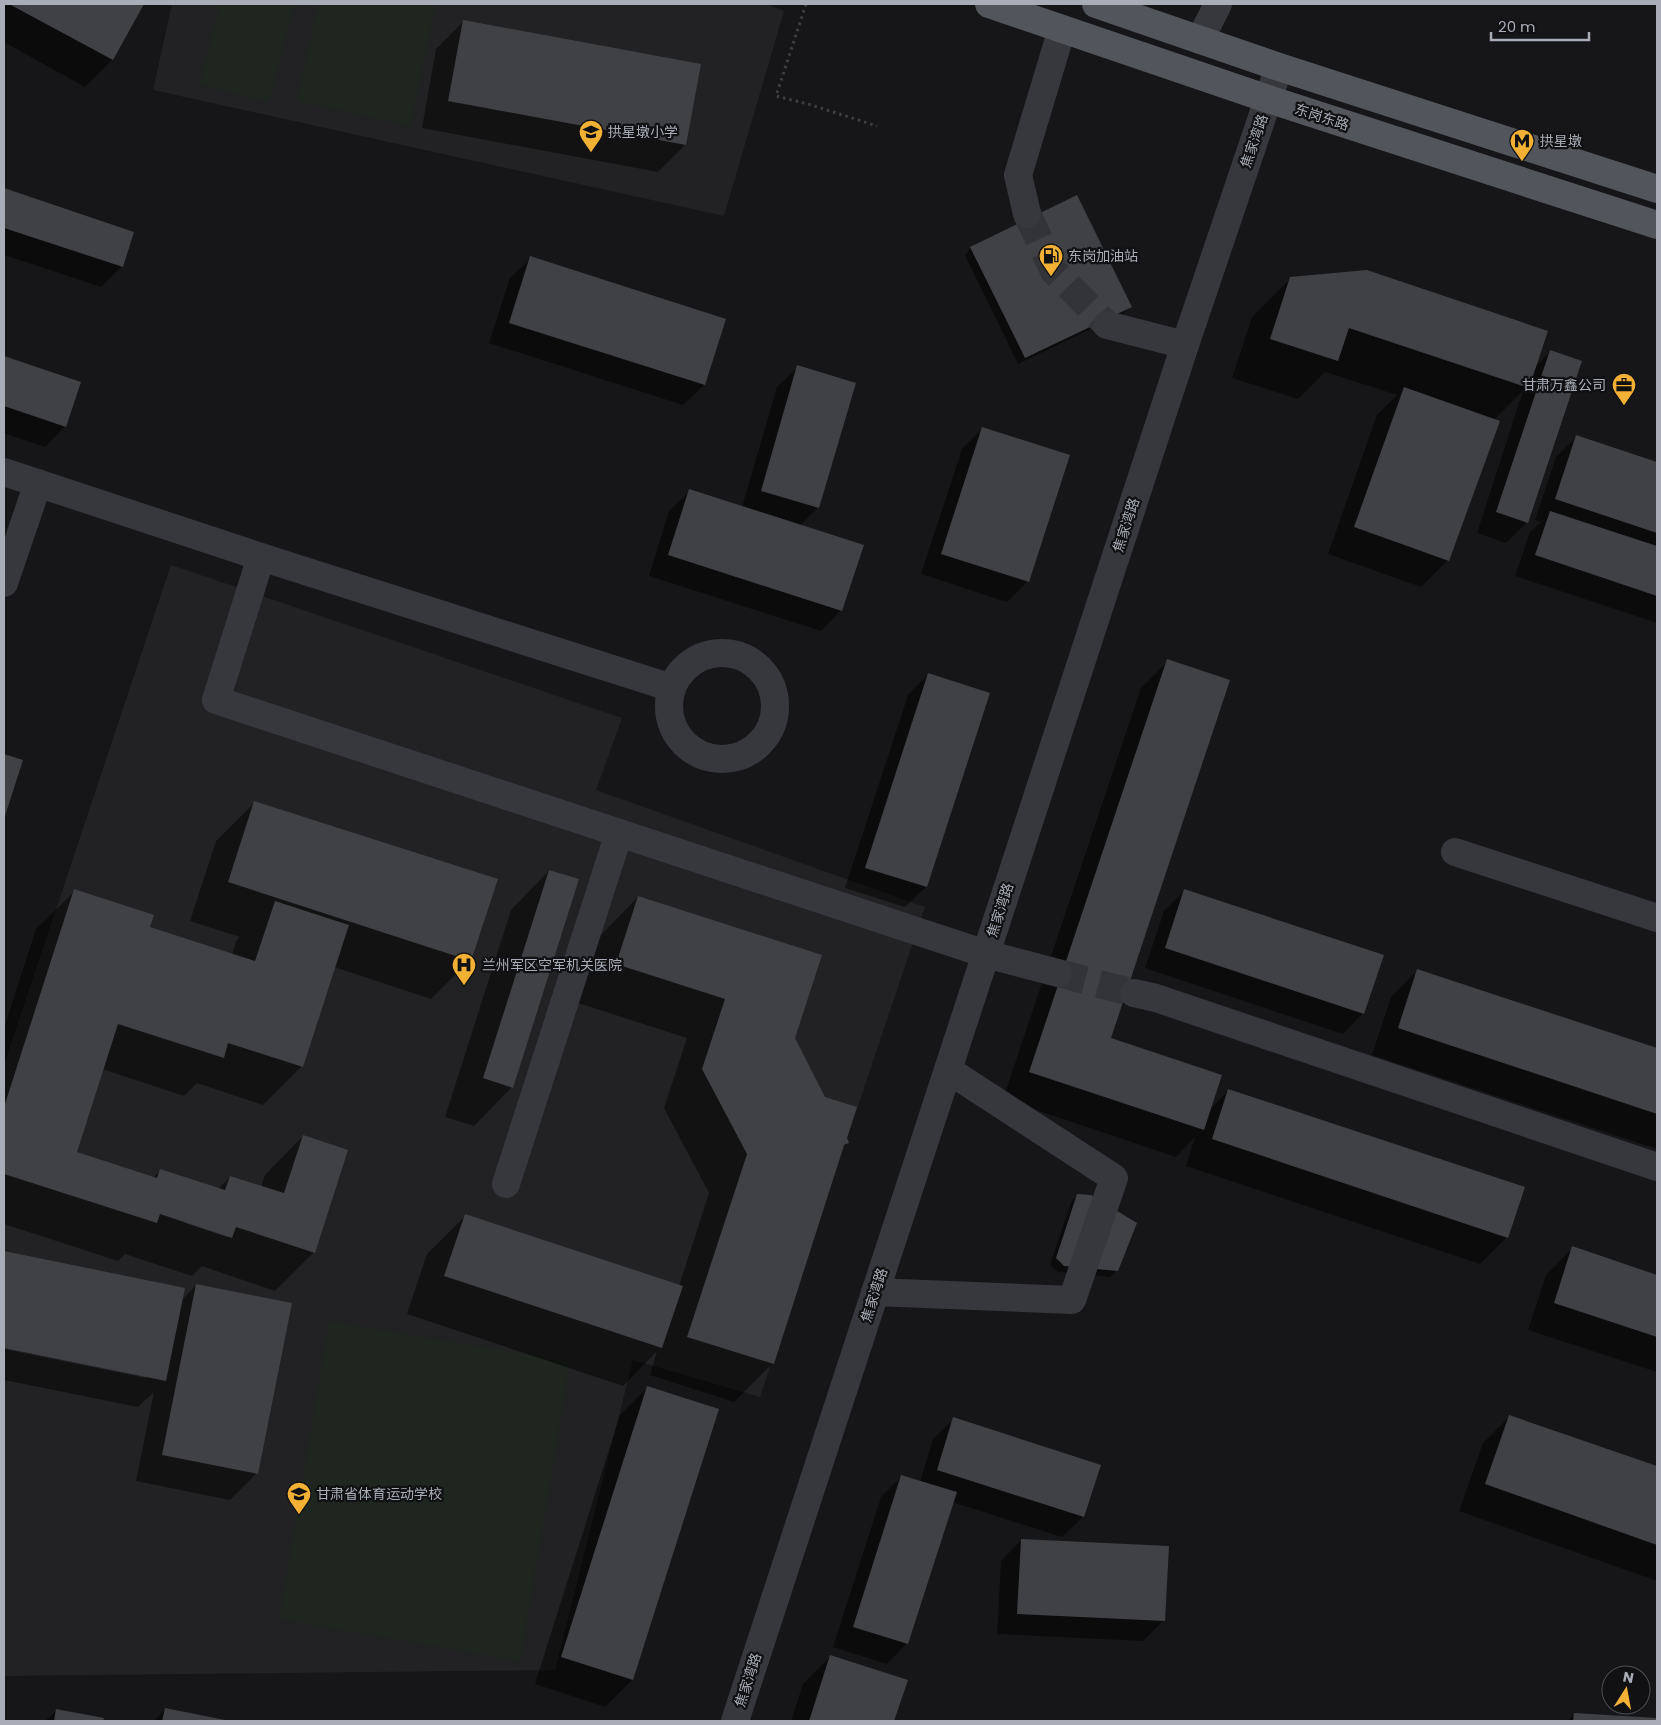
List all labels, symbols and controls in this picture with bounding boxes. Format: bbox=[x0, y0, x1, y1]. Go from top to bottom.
scale bar bbox=[1491, 10, 1588, 42]
text: 20 m bbox=[1498, 16, 1536, 37]
street label: 东岗东路 bbox=[1292, 99, 1352, 135]
street label: 焦家湾路 bbox=[1235, 111, 1273, 171]
school or university icon: 拱星墩小学 bbox=[578, 119, 604, 153]
place label: 拱星墩小学 bbox=[608, 122, 678, 142]
metro station icon: 拱星墩 bbox=[1509, 128, 1535, 162]
place label: 拱星墩 bbox=[1540, 131, 1582, 151]
fuel station icon: 东岗加油站 bbox=[1038, 243, 1064, 277]
place label: 东岗加油站 bbox=[1068, 246, 1138, 266]
office icon: 甘肃万鑫公司 bbox=[1611, 372, 1637, 406]
place label: 甘肃万鑫公司 bbox=[1522, 375, 1606, 395]
street label: 焦家湾路 bbox=[1108, 495, 1144, 555]
street label: 焦家湾路 bbox=[982, 880, 1018, 940]
hospital icon: 兰州军区空军机关医院 bbox=[451, 952, 477, 986]
place label: 兰州军区空军机关医院 bbox=[482, 955, 622, 975]
street label: 焦家湾路 bbox=[856, 1265, 892, 1325]
school or university icon: 甘肃省体育运动学校 bbox=[286, 1481, 312, 1515]
place label: 甘肃省体育运动学校 bbox=[316, 1484, 442, 1504]
street label: 焦家湾路 bbox=[730, 1650, 766, 1710]
north arrow bbox=[1601, 1665, 1651, 1715]
text: N bbox=[1621, 1666, 1636, 1688]

